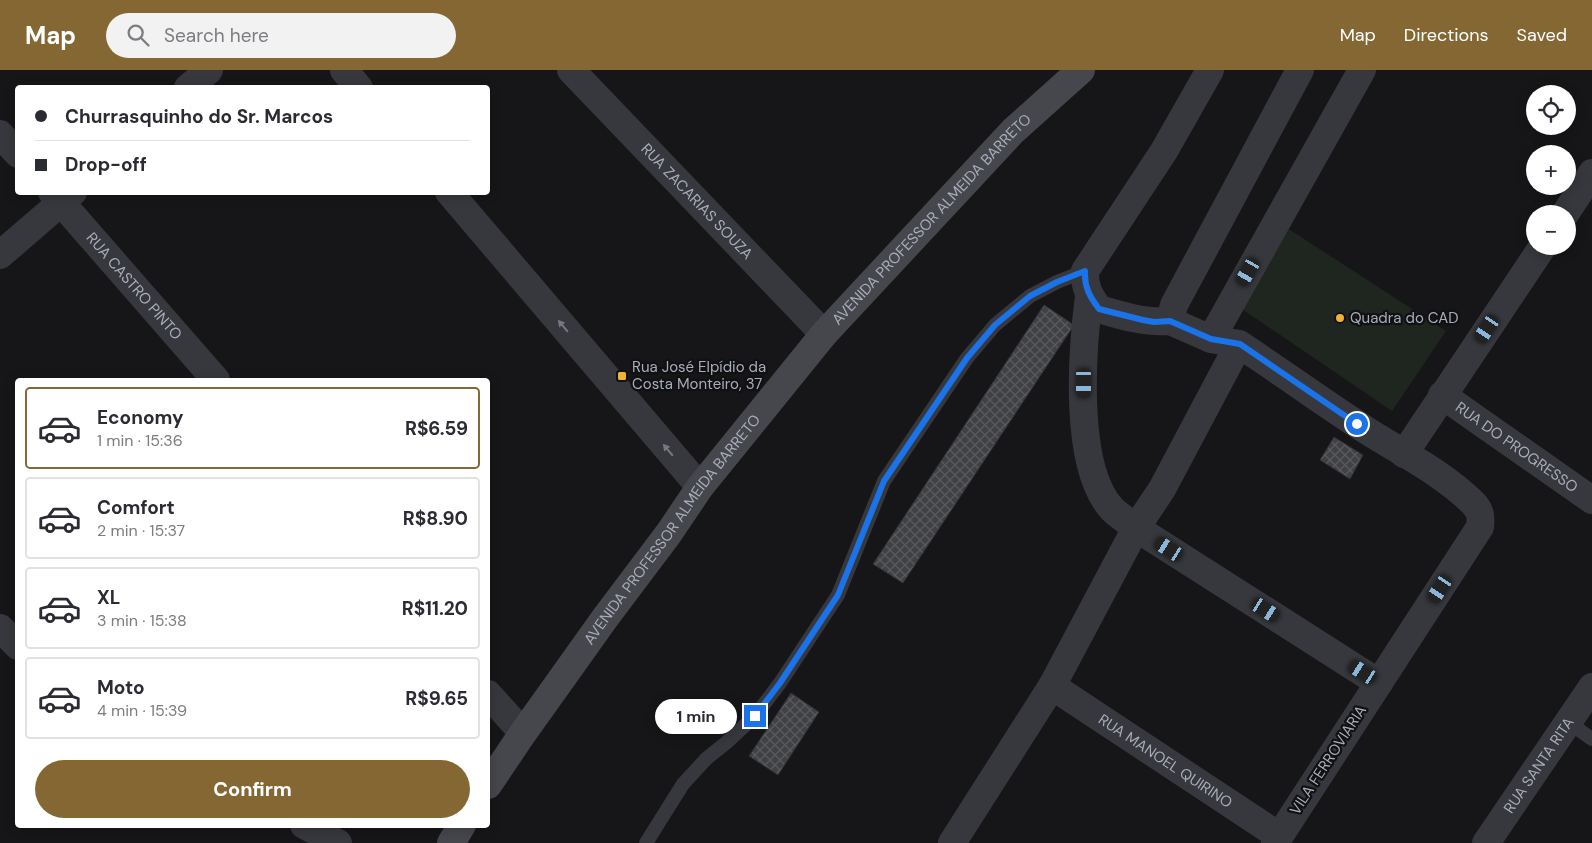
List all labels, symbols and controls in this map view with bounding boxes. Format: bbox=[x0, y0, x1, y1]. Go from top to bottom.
search box bbox=[106, 13, 456, 58]
text: Map bbox=[25, 20, 76, 51]
icon: search bbox=[124, 21, 152, 49]
text: Search here bbox=[164, 23, 269, 48]
text: Map bbox=[1340, 23, 1376, 47]
text: Directions bbox=[1404, 23, 1489, 47]
text: Saved bbox=[1517, 23, 1567, 47]
map controls bbox=[1526, 85, 1576, 255]
button: locate bbox=[1526, 85, 1576, 135]
text: Churrasquinho do Sr. Marcos bbox=[65, 104, 333, 129]
street label: AVENIDA PROFESSOR ALMEIDA BARRETO bbox=[827, 109, 1036, 329]
street label: RUA ZACARIAS SOUZA bbox=[637, 139, 757, 264]
button: + bbox=[1526, 145, 1576, 195]
text: Drop-off bbox=[65, 152, 147, 177]
button: − bbox=[1526, 205, 1576, 255]
street label: RUA CASTRO PINTO bbox=[82, 228, 187, 344]
car bbox=[1234, 255, 1261, 289]
place label: Quadra do CAD bbox=[1350, 308, 1459, 328]
marker: Quadra do CAD bbox=[1334, 312, 1346, 324]
car bbox=[1472, 312, 1501, 346]
one-way arrow bbox=[558, 320, 569, 333]
place label: Rua José Elpídio da Costa Monteiro, 37 bbox=[632, 357, 766, 394]
car bbox=[1076, 368, 1091, 398]
marker: Rua José Elpídio da Costa Monteiro, 37 bbox=[616, 370, 628, 382]
street label: RUA DO PROGRESSO bbox=[1451, 397, 1582, 497]
text: Economy bbox=[97, 405, 184, 430]
icon: car bbox=[37, 406, 82, 451]
street label: AVENIDA PROFESSOR ALMEIDA BARRETO bbox=[579, 410, 765, 649]
route start bbox=[1346, 413, 1368, 435]
text: R$6.59 bbox=[405, 416, 468, 441]
text: 1 min · 15:36 bbox=[97, 430, 183, 451]
one-way arrow bbox=[663, 444, 674, 456]
text: Comfort bbox=[97, 495, 175, 520]
icon: car bbox=[37, 496, 82, 541]
text: R$8.90 bbox=[403, 506, 468, 531]
text: 2 min · 15:37 bbox=[97, 520, 185, 541]
car bbox=[1152, 535, 1185, 563]
car bbox=[1425, 572, 1454, 606]
text: XL bbox=[97, 585, 120, 610]
icon: car bbox=[37, 586, 82, 631]
text: R$11.20 bbox=[402, 596, 468, 621]
car bbox=[1249, 596, 1282, 624]
text: 3 min · 15:38 bbox=[97, 610, 187, 631]
car bbox=[1346, 658, 1379, 686]
text: Moto bbox=[97, 675, 145, 700]
icon: car bbox=[37, 676, 82, 721]
text: R$9.65 bbox=[405, 686, 468, 711]
callout: 1 min bbox=[655, 698, 738, 734]
text: 4 min · 15:39 bbox=[97, 700, 187, 721]
street label: VILA FERROVIARIA bbox=[1285, 701, 1371, 819]
route end bbox=[744, 705, 766, 727]
text: 1 min bbox=[677, 706, 715, 727]
street label: RUA MANOEL QUIRINO bbox=[1095, 709, 1236, 813]
street label: RUA SANTA RITA bbox=[1499, 713, 1579, 817]
button: Confirm bbox=[35, 760, 470, 818]

